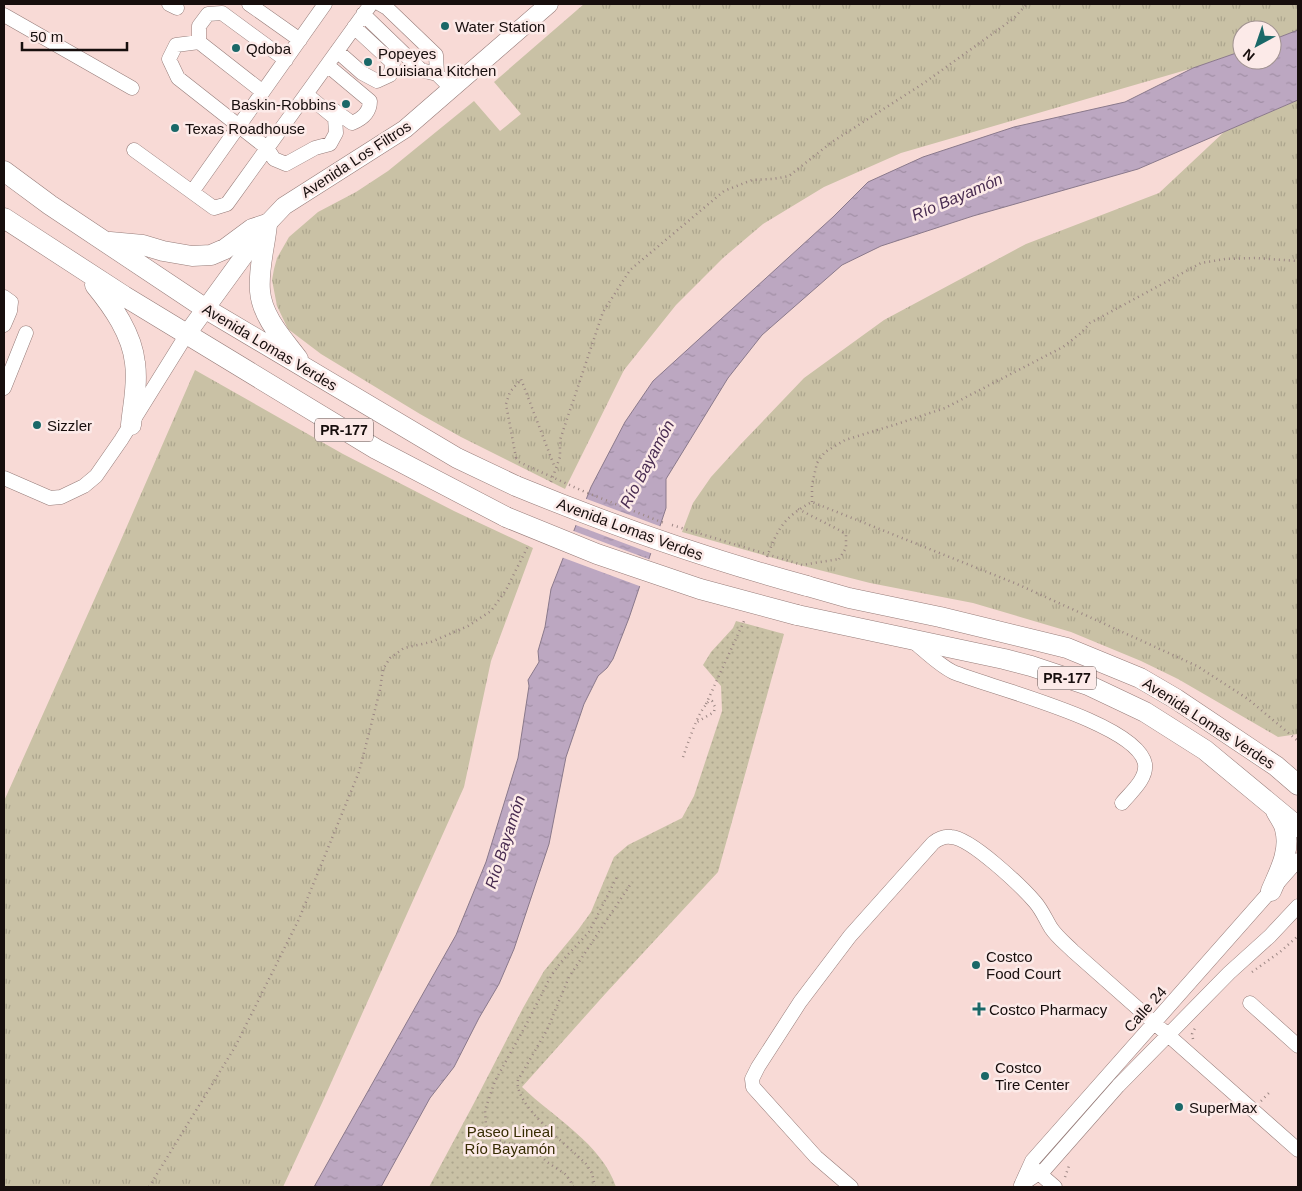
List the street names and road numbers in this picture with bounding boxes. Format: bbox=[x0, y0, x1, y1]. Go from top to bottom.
street label: Avenida Los Filtros bbox=[298, 117, 414, 201]
street label: Avenida Lomas Verdes bbox=[200, 300, 340, 394]
road number: PR-177 bbox=[315, 418, 373, 442]
street label: Avenida Lomas Verdes bbox=[555, 495, 705, 563]
road number: PR-177 bbox=[1038, 666, 1096, 690]
street label: Avenida Lomas Verdes bbox=[1140, 674, 1278, 772]
street label: Calle 24 bbox=[1120, 983, 1170, 1035]

